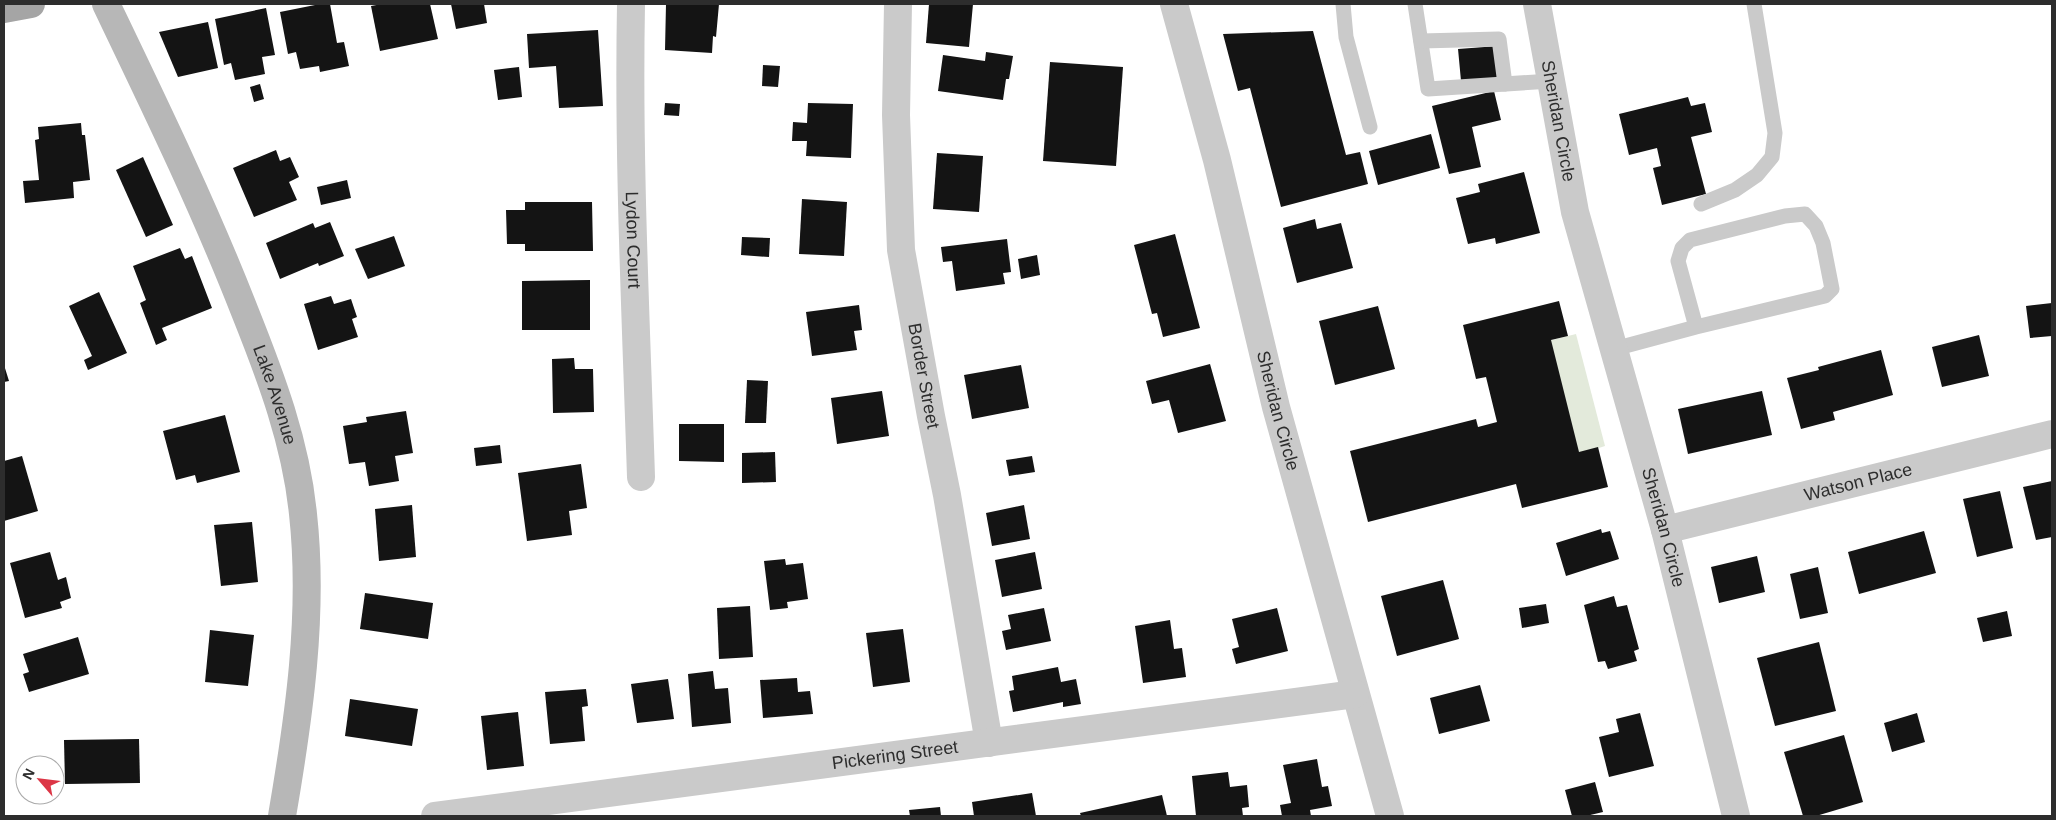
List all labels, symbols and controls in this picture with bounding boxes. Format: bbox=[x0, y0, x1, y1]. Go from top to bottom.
street label: Sheridan Circle bbox=[1537, 59, 1579, 183]
street label: Lydon Court bbox=[622, 191, 644, 289]
street label: Border Street bbox=[904, 321, 943, 431]
street label: Lake Avenue bbox=[249, 342, 300, 447]
street label: Sheridan Circle bbox=[1253, 349, 1303, 473]
street label: Watson Place bbox=[1802, 459, 1914, 505]
street label: Sheridan Circle bbox=[1638, 465, 1689, 589]
street label: Pickering Street bbox=[831, 737, 959, 773]
north arrow bbox=[15, 755, 65, 805]
text: N bbox=[19, 766, 38, 782]

